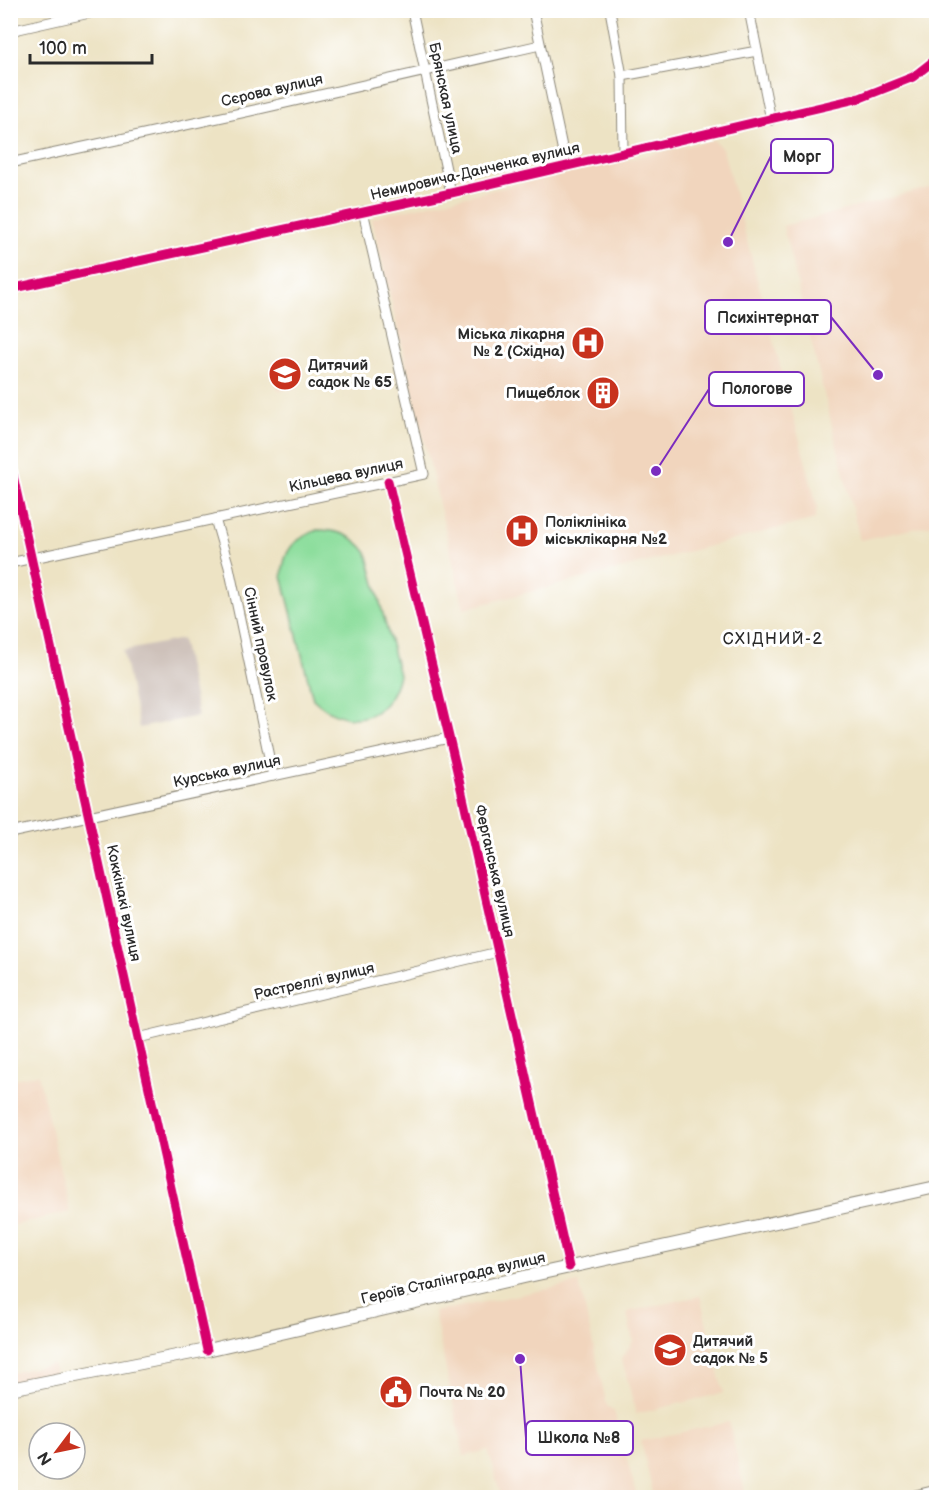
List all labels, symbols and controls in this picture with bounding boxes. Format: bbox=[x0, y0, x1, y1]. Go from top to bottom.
scale bar bbox=[30, 27, 152, 65]
text: 100 m bbox=[39, 38, 87, 59]
street label: Брянская улица bbox=[424, 41, 467, 156]
street label: Сєрова вулиця bbox=[219, 70, 325, 111]
street label: Немировича-Данченка вулиця bbox=[369, 138, 582, 205]
callout: Морг bbox=[771, 139, 833, 173]
text: Морг bbox=[783, 148, 822, 167]
callout: Психінтернат bbox=[705, 300, 831, 334]
text: Психінтернат bbox=[717, 309, 819, 328]
place label: Міська лікарня № 2 (Східна) bbox=[458, 325, 565, 361]
hospital icon: Міська лікарня № 2 (Східна) bbox=[570, 325, 606, 361]
school or university icon: Дитячий садок № 65 bbox=[267, 356, 303, 392]
place label: Дитячий садок № 65 bbox=[308, 356, 392, 392]
callout: Пологове bbox=[709, 372, 804, 406]
building icon: Пищеблок bbox=[585, 375, 621, 411]
text: Пологове bbox=[721, 380, 793, 399]
place label: Пищеблок bbox=[506, 384, 581, 403]
street label: Кільцева вулиця bbox=[287, 454, 405, 497]
hospital icon: Поліклініка міськлікарня №2 bbox=[504, 513, 540, 549]
place label: Поліклініка міськлікарня №2 bbox=[545, 513, 667, 549]
street label: Сінний провулок bbox=[239, 585, 282, 703]
district label: СХІДНИЙ-2 bbox=[723, 630, 823, 649]
street label: Курська вулиця bbox=[172, 751, 283, 792]
street label: Ферганська вулиця bbox=[470, 803, 519, 939]
street label: Коккінакі вулиця bbox=[102, 843, 145, 963]
street label: Растреллі вулиця bbox=[252, 958, 376, 1005]
street label: Героїв Сталінграда вулиця bbox=[359, 1248, 547, 1309]
school or university icon: Дитячий садок № 5 bbox=[652, 1332, 688, 1368]
place label: Дитячий садок № 5 bbox=[693, 1332, 768, 1368]
public building icon: Почта № 20 bbox=[378, 1374, 414, 1410]
place label: Почта № 20 bbox=[419, 1383, 505, 1402]
north arrow bbox=[27, 1421, 87, 1481]
callout: Школа №8 bbox=[526, 1421, 633, 1455]
text: Школа №8 bbox=[538, 1429, 620, 1448]
text: N bbox=[34, 1448, 57, 1468]

